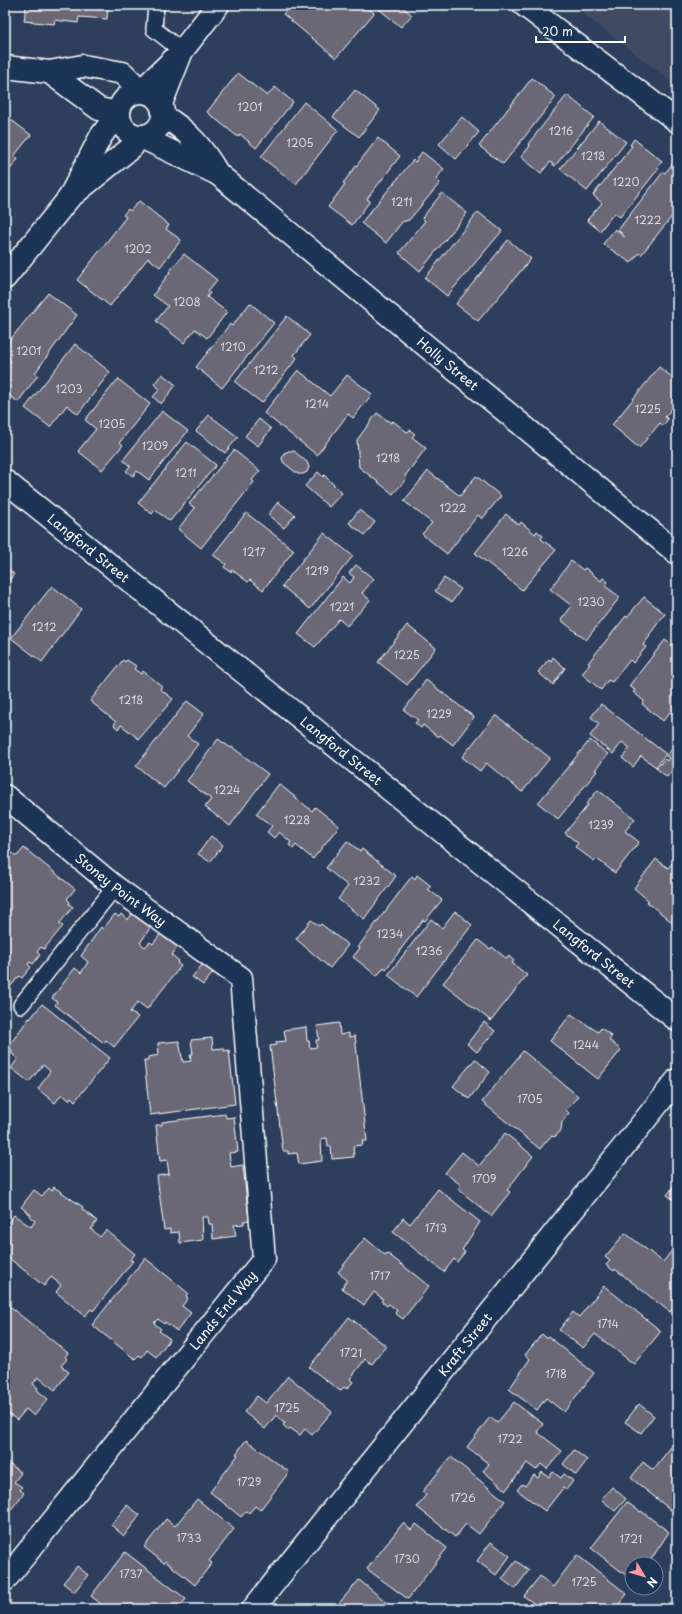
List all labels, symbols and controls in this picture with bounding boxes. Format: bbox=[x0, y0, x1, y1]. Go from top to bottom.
scale bar bbox=[536, 18, 625, 44]
text: 20 m bbox=[542, 22, 573, 40]
house number: 1201 bbox=[238, 98, 263, 115]
house number: 1216 bbox=[549, 122, 573, 139]
house number: 1205 bbox=[287, 134, 313, 151]
house number: 1218 bbox=[581, 147, 605, 164]
house number: 1220 bbox=[612, 173, 640, 190]
house number: 1211 bbox=[391, 193, 413, 210]
house number: 1222 bbox=[634, 211, 662, 228]
house number: 1202 bbox=[124, 240, 152, 257]
house number: 1208 bbox=[173, 293, 201, 310]
street label: Holly Street bbox=[413, 332, 483, 394]
house number: 1210 bbox=[220, 338, 246, 355]
house number: 1201 bbox=[17, 342, 42, 359]
house number: 1212 bbox=[253, 361, 279, 378]
house number: 1203 bbox=[56, 380, 83, 397]
house number: 1214 bbox=[305, 395, 329, 412]
house number: 1225 bbox=[635, 400, 661, 417]
house number: 1205 bbox=[99, 415, 125, 432]
house number: 1209 bbox=[142, 437, 168, 454]
house number: 1218 bbox=[376, 449, 400, 466]
house number: 1211 bbox=[175, 464, 197, 481]
house number: 1222 bbox=[439, 499, 467, 516]
street label: Langford Street bbox=[44, 509, 134, 586]
house number: 1217 bbox=[243, 543, 266, 560]
house number: 1226 bbox=[502, 543, 528, 560]
house number: 1219 bbox=[305, 562, 329, 579]
house number: 1230 bbox=[577, 593, 605, 610]
house number: 1221 bbox=[330, 598, 354, 615]
house number: 1212 bbox=[31, 618, 57, 635]
house number: 1225 bbox=[394, 646, 420, 663]
house number: 1218 bbox=[119, 691, 143, 708]
house number: 1229 bbox=[426, 705, 452, 722]
street label: Langford Street bbox=[296, 711, 387, 789]
house number: 1224 bbox=[214, 781, 240, 798]
house number: 1228 bbox=[284, 811, 310, 828]
house number: 1239 bbox=[588, 816, 614, 833]
street label: Stoney Point Way bbox=[72, 848, 171, 930]
house number: 1232 bbox=[353, 872, 381, 889]
street label: Langford Street bbox=[549, 914, 639, 992]
house number: 1234 bbox=[377, 925, 403, 942]
house number: 1236 bbox=[416, 942, 442, 959]
house number: 1244 bbox=[573, 1036, 599, 1053]
house number: 1705 bbox=[517, 1090, 543, 1107]
house number: 1709 bbox=[472, 1170, 496, 1187]
house number: 1713 bbox=[425, 1219, 447, 1236]
street label: Lands End Way bbox=[185, 1266, 261, 1353]
house number: 1717 bbox=[370, 1267, 390, 1284]
street label: Kraft Street bbox=[433, 1308, 496, 1380]
house number: 1714 bbox=[597, 1315, 619, 1332]
house number: 1721 bbox=[340, 1344, 362, 1361]
house number: 1718 bbox=[545, 1365, 567, 1382]
house number: 1725 bbox=[274, 1399, 300, 1416]
house number: 1722 bbox=[497, 1430, 523, 1447]
house number: 1729 bbox=[237, 1473, 261, 1490]
house number: 1726 bbox=[450, 1489, 476, 1506]
house number: 1733 bbox=[177, 1529, 201, 1546]
house number: 1721 bbox=[620, 1530, 642, 1547]
house number: 1730 bbox=[394, 1550, 420, 1567]
north arrow bbox=[624, 1556, 664, 1596]
house number: 1737 bbox=[119, 1565, 143, 1582]
house number: 1725 bbox=[571, 1573, 597, 1590]
text: N bbox=[643, 1574, 662, 1591]

